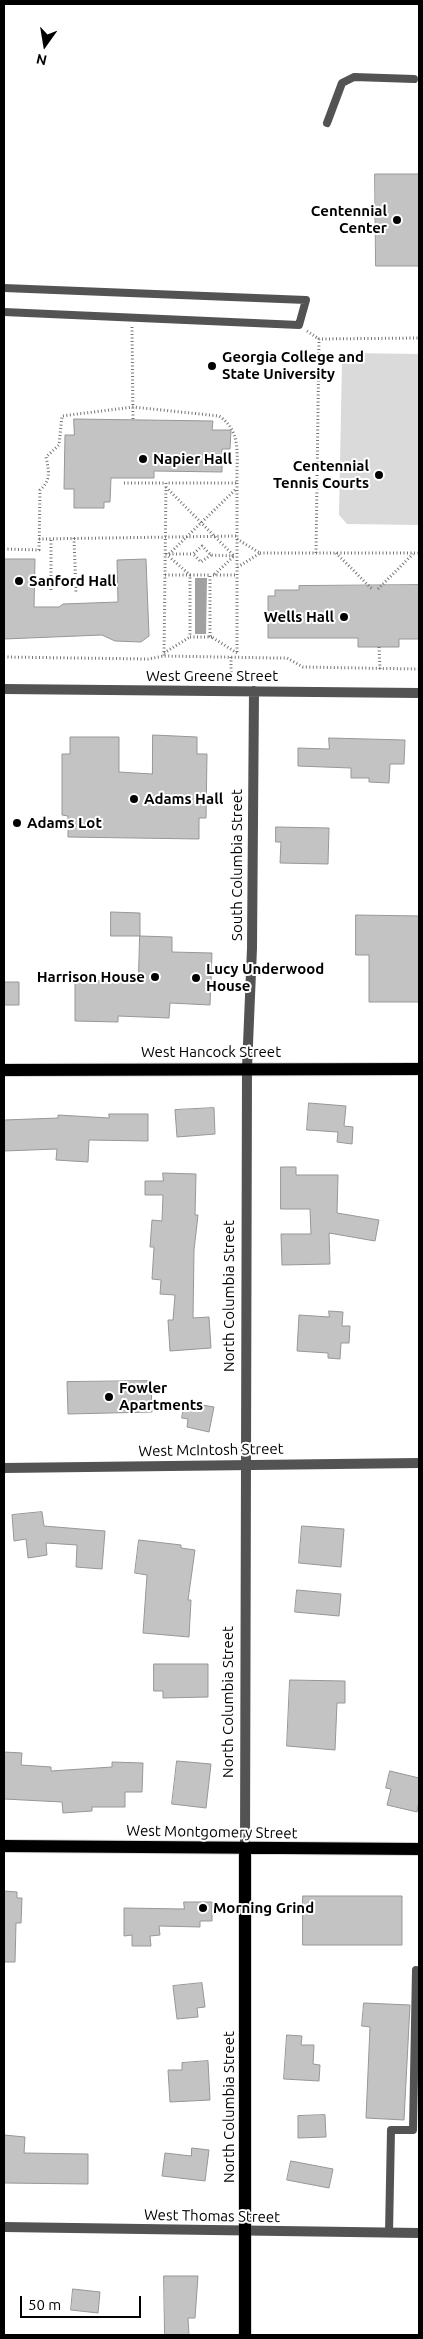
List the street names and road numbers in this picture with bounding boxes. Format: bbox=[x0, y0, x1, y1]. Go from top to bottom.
street label: West Greene Street bbox=[146, 667, 278, 685]
street label: South Columbia Street bbox=[228, 789, 246, 941]
street label: West Hancock Street bbox=[141, 1043, 281, 1061]
street label: North Columbia Street bbox=[220, 1220, 238, 1372]
street label: West McIntosh Street bbox=[138, 1440, 284, 1460]
street label: North Columbia Street bbox=[219, 1626, 237, 1778]
street label: West Montgomery Street bbox=[126, 1822, 298, 1842]
street label: North Columbia Street bbox=[220, 2031, 238, 2183]
street label: West Thomas Street bbox=[144, 2206, 280, 2226]

